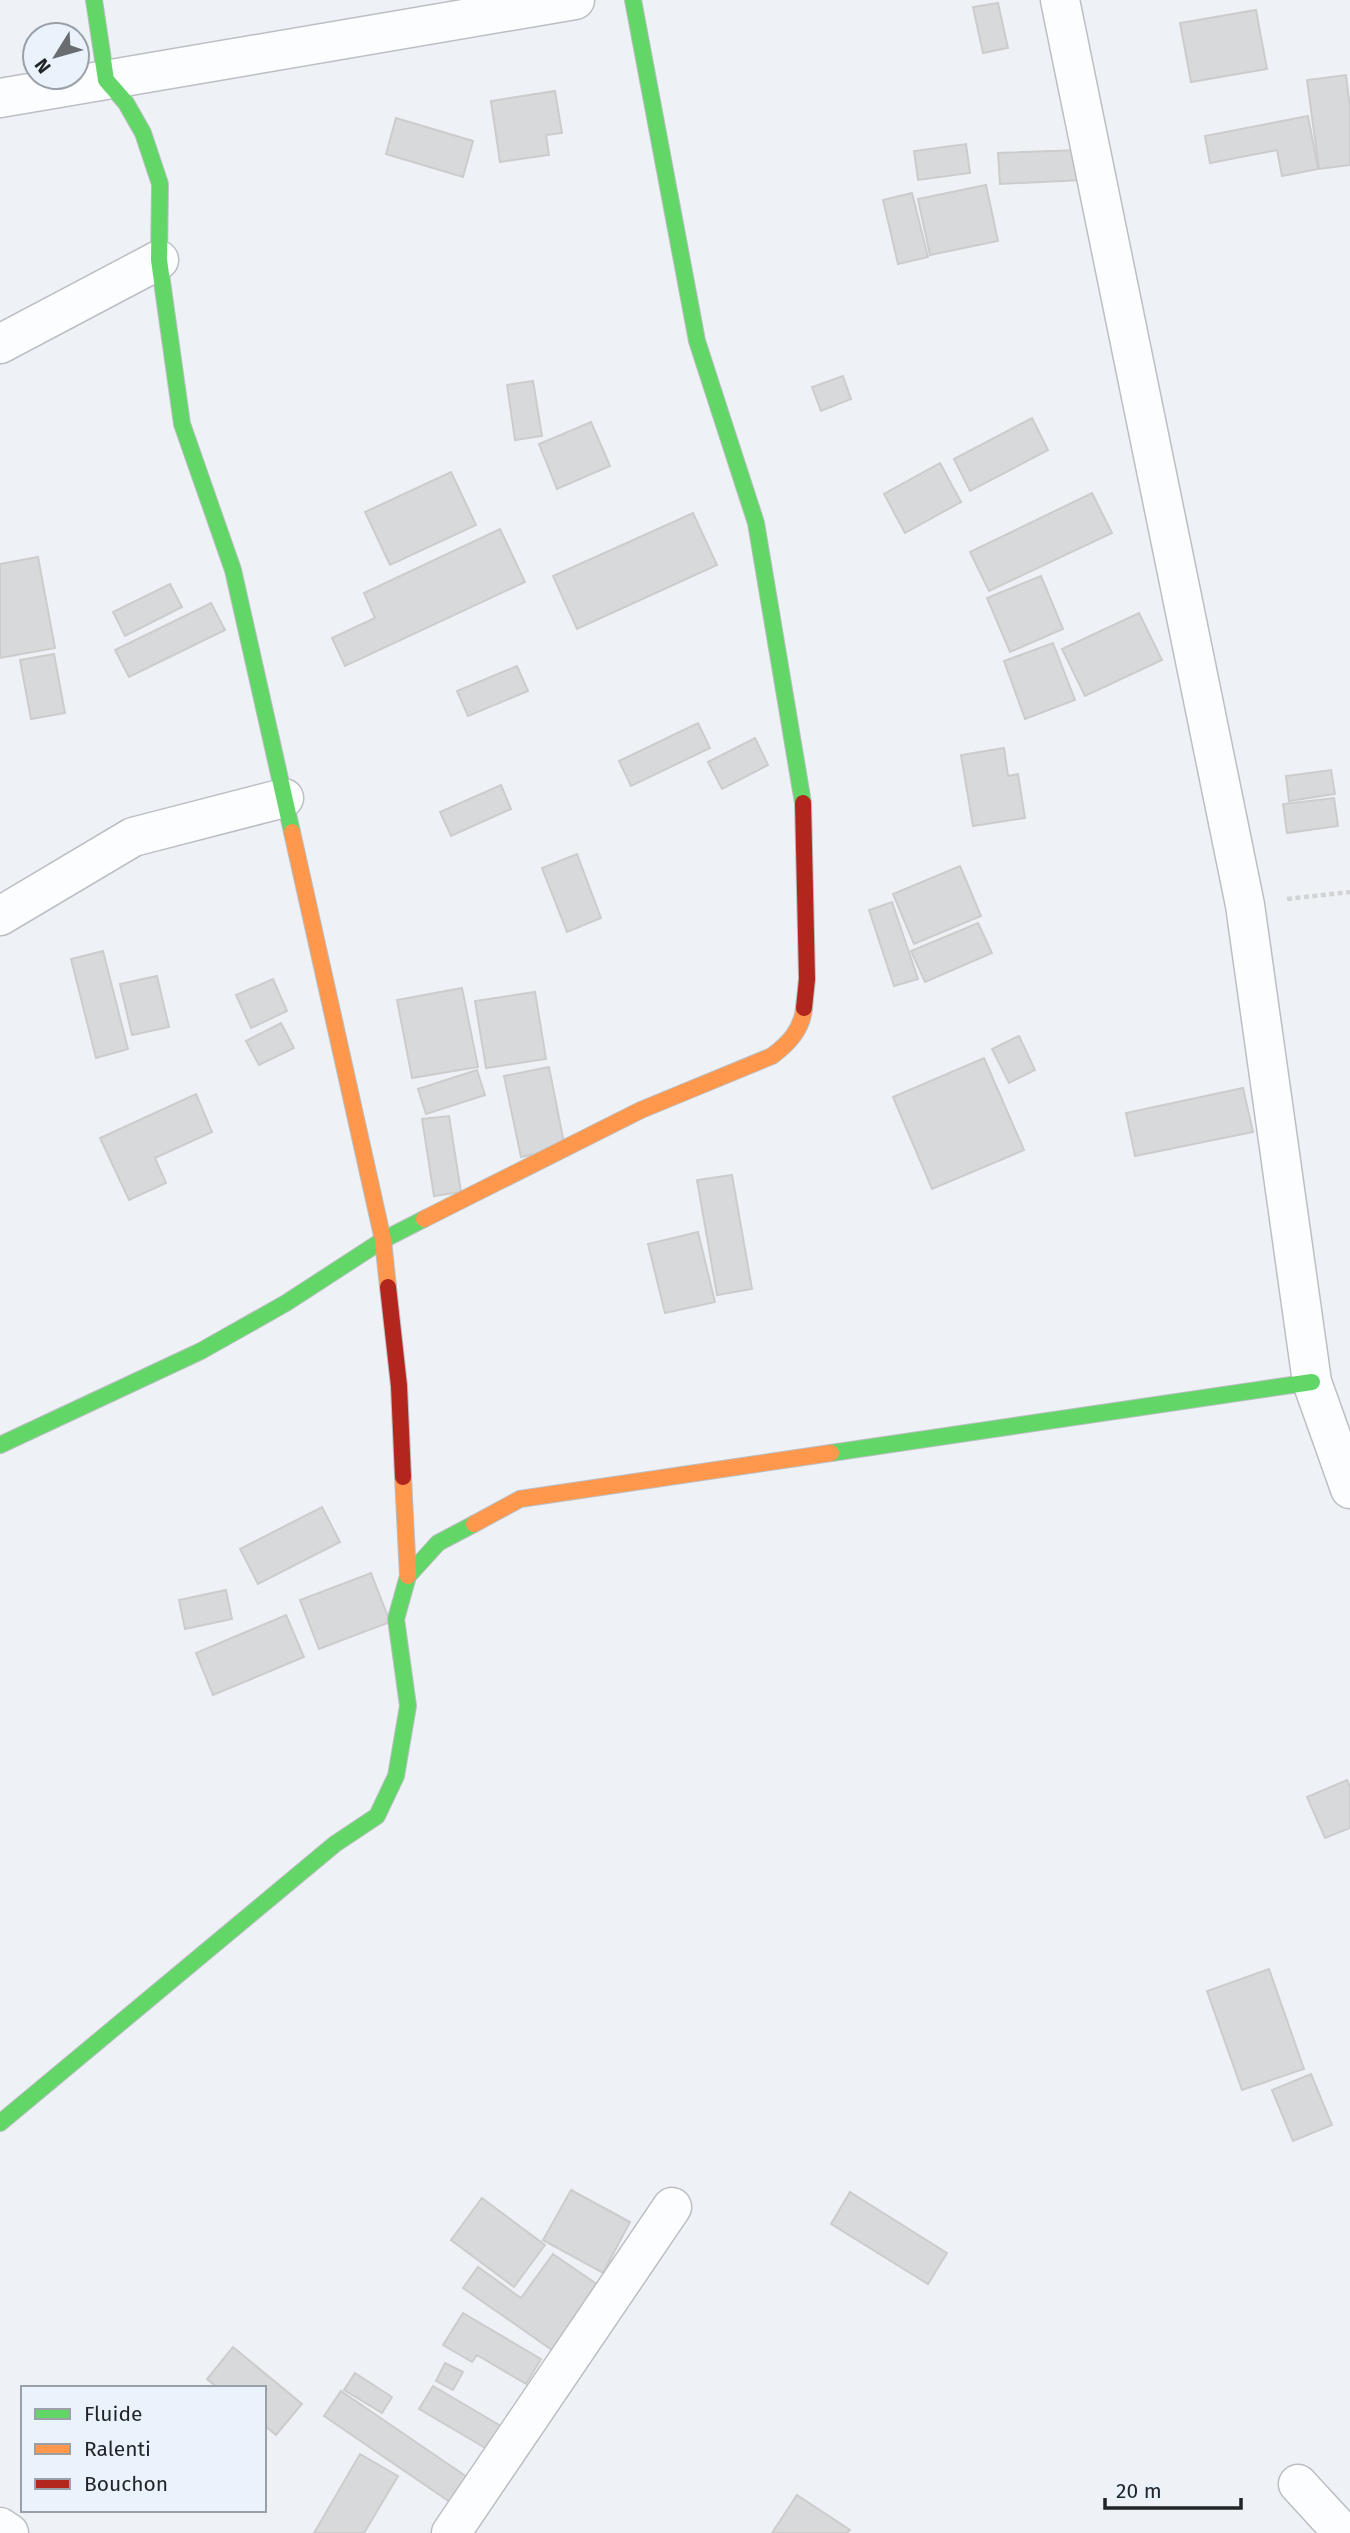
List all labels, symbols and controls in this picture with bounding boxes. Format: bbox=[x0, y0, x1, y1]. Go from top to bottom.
north arrow bbox=[21, 21, 91, 91]
text: N bbox=[30, 54, 56, 78]
legend bbox=[21, 2386, 266, 2512]
text: Fluide bbox=[84, 2401, 142, 2427]
text: Ralenti bbox=[84, 2436, 151, 2462]
scale bar bbox=[1105, 2466, 1242, 2510]
text: Bouchon bbox=[84, 2471, 168, 2497]
text: 20 m bbox=[1116, 2478, 1162, 2504]

